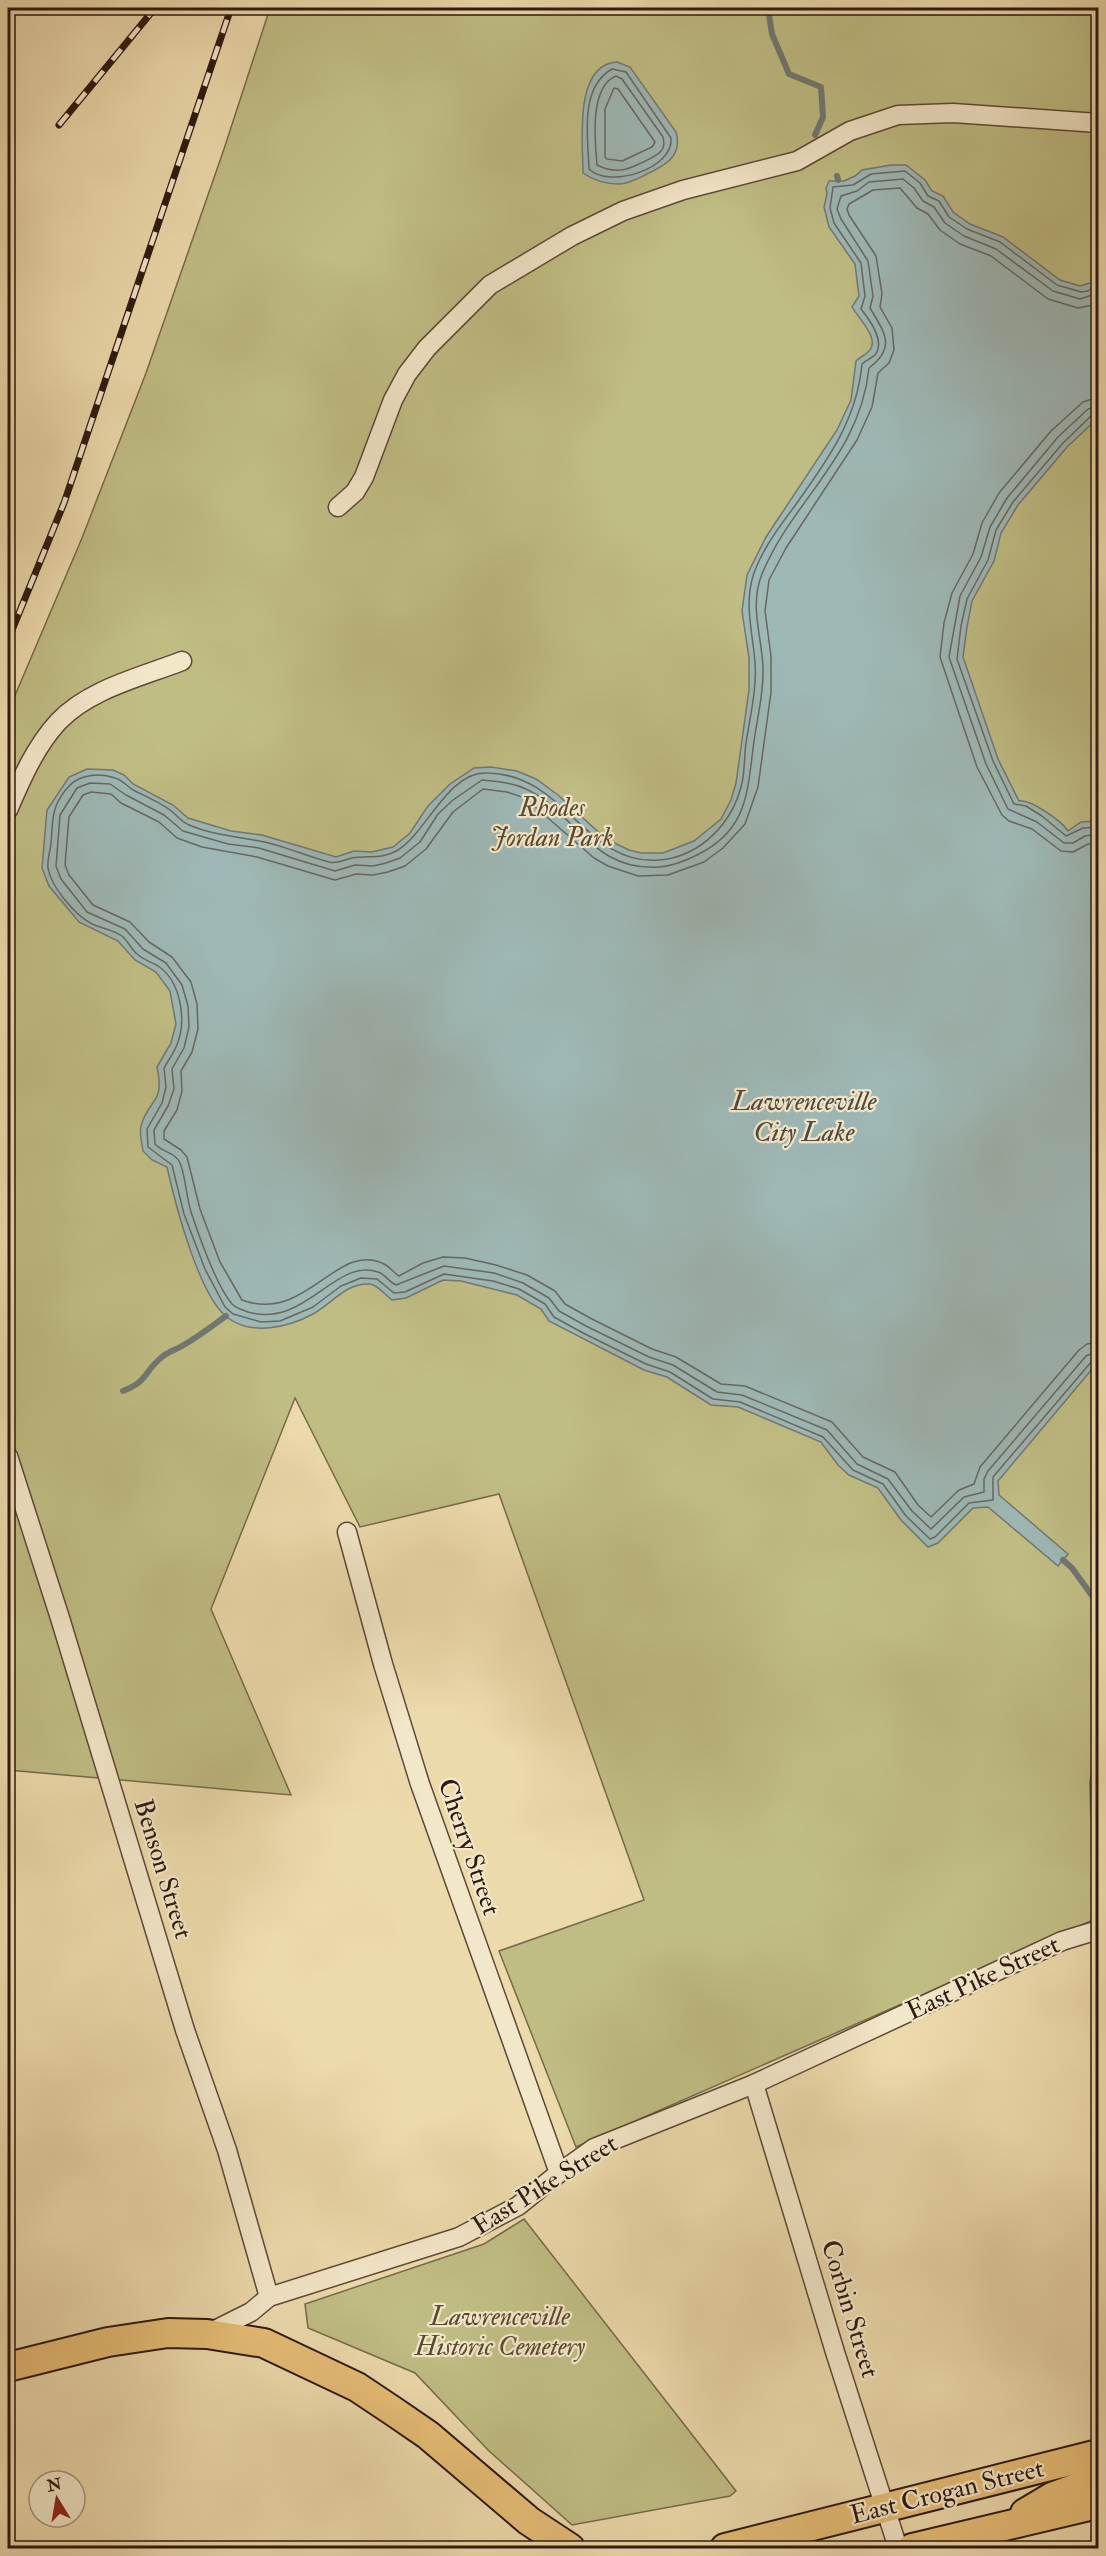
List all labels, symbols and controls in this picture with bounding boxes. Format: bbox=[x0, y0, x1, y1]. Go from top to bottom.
park label: Rhodes Jordan Park bbox=[490, 792, 614, 854]
water label: Lawrenceville City Lake bbox=[730, 1085, 878, 1149]
street label: Cherry Street bbox=[431, 1774, 507, 1920]
street label: Benson Street bbox=[127, 1795, 199, 1943]
street label: East Pike Street bbox=[901, 1929, 1065, 2027]
street label: East Pike Street bbox=[466, 2128, 624, 2242]
street label: Corbin Street bbox=[814, 2236, 886, 2382]
park label: Lawrenceville Historic Cemetery bbox=[414, 2301, 585, 2363]
street label: East Crogan Street bbox=[847, 2453, 1047, 2531]
north arrow bbox=[27, 2469, 87, 2529]
text: N bbox=[44, 2474, 64, 2497]

